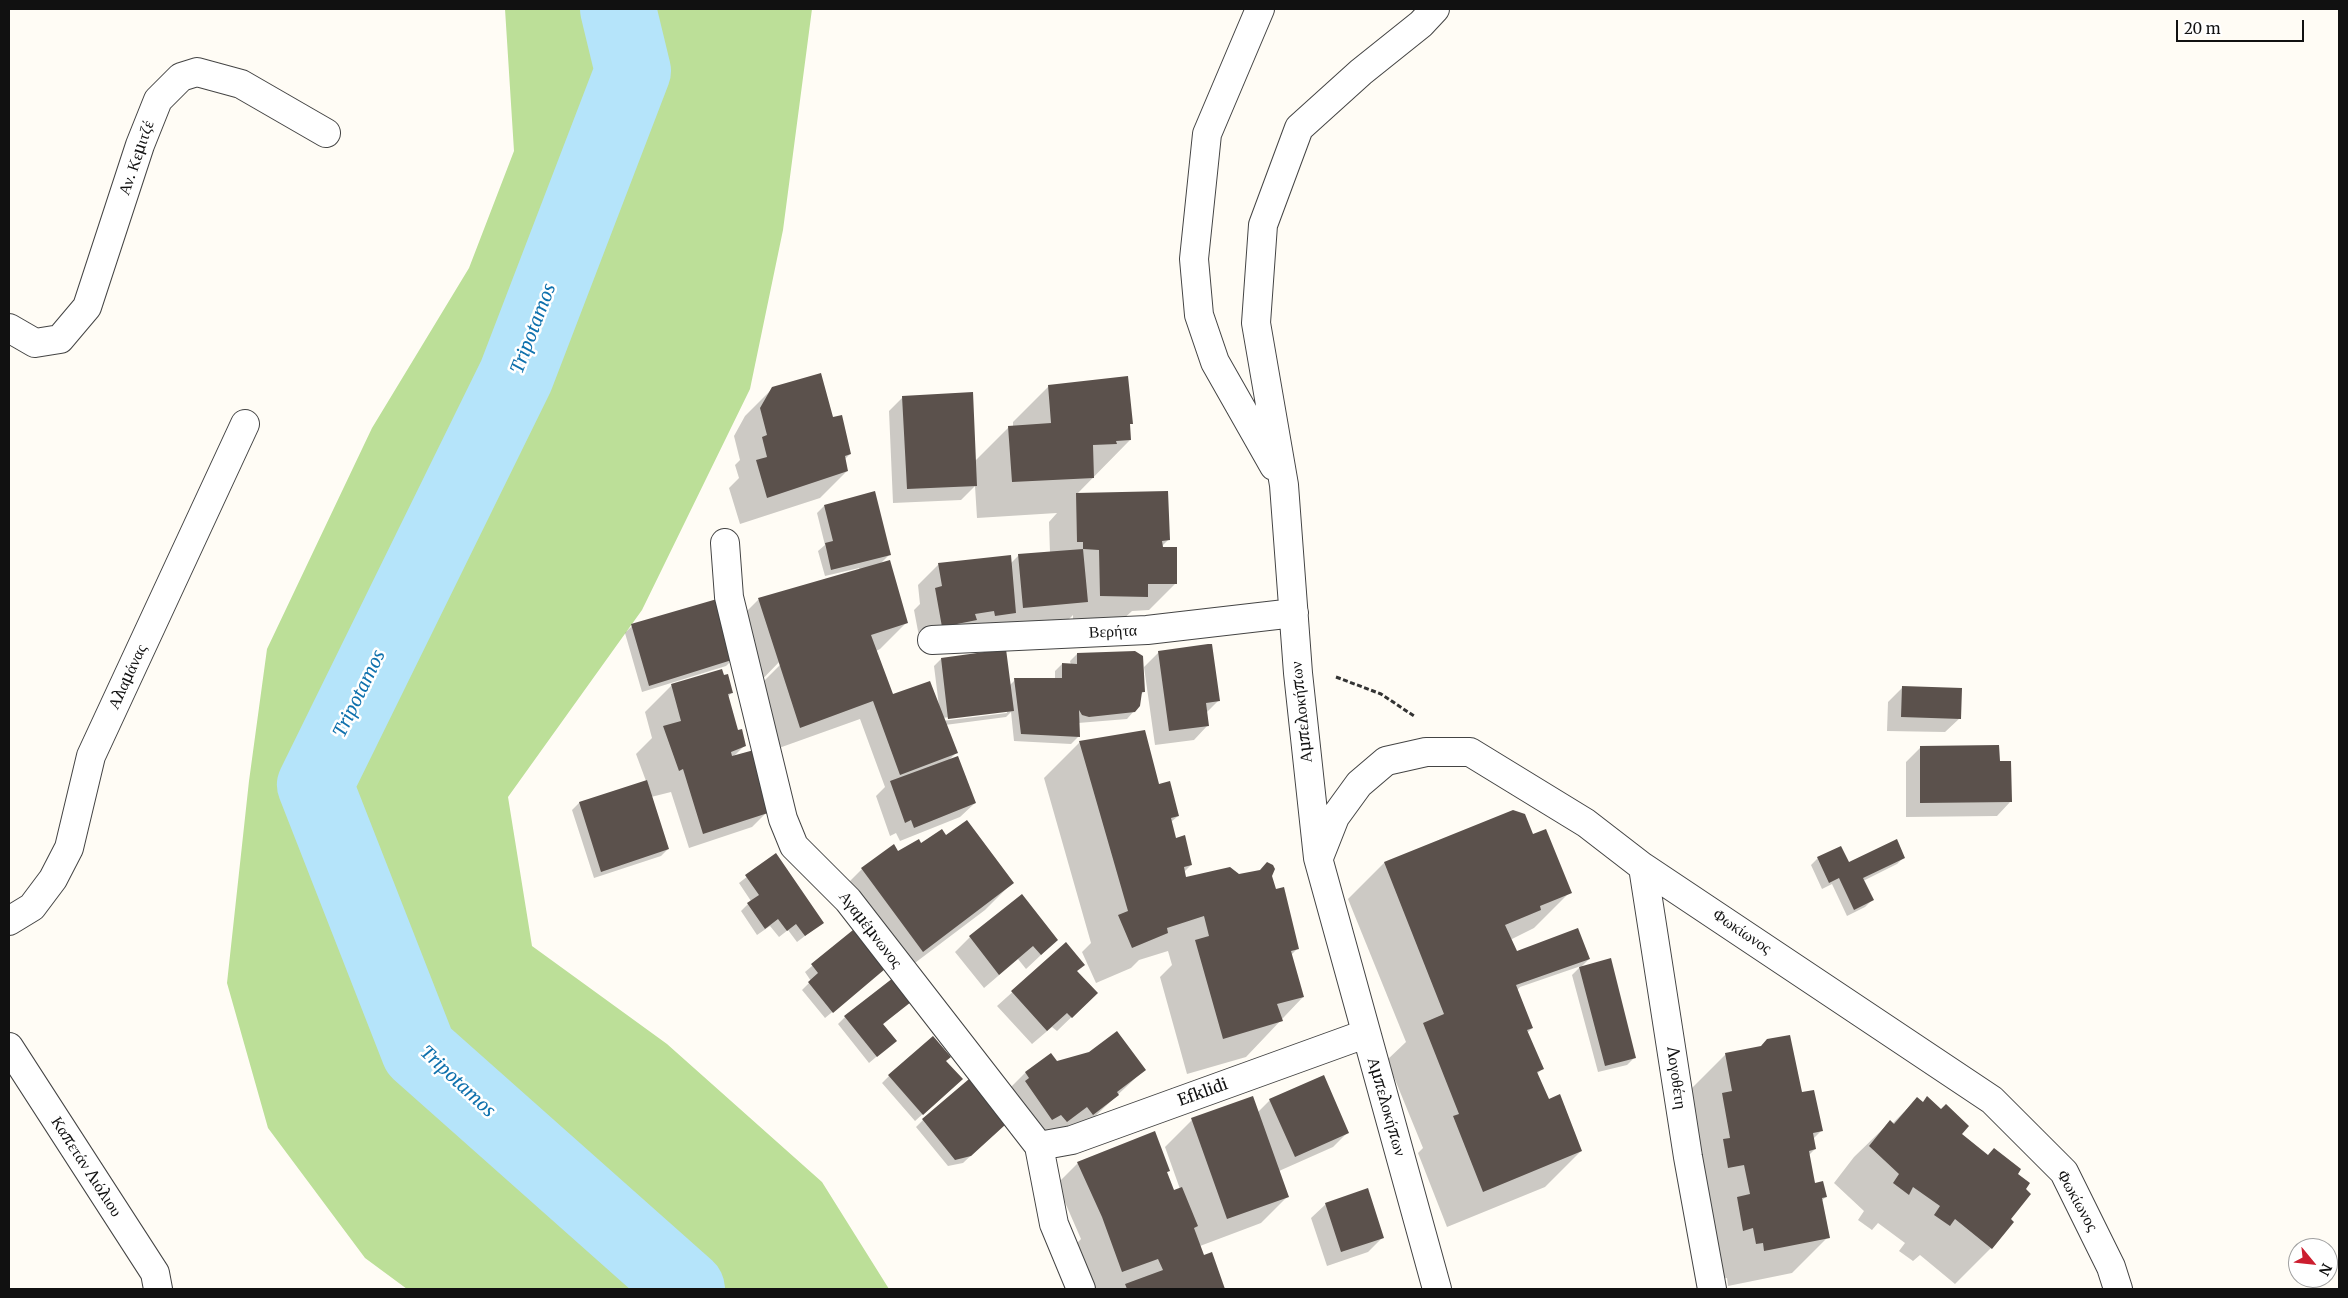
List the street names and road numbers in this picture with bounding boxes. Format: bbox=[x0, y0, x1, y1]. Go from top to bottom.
street label: Αν. Κεμιτζέ bbox=[115, 118, 159, 198]
street label: Βερήτα bbox=[1088, 621, 1138, 643]
street label: Αλαμάνας bbox=[105, 641, 151, 713]
street label: Αμπελοκήπων bbox=[1287, 660, 1317, 764]
street label: Αγαμέμνωνος bbox=[834, 888, 906, 972]
street label: Φωκίωνος bbox=[1709, 905, 1775, 959]
street label: Λογοθέτη bbox=[1662, 1046, 1690, 1110]
street label: Αμπελοκήπων bbox=[1363, 1055, 1409, 1159]
street label: Efklidi bbox=[1175, 1075, 1231, 1111]
street label: Καπετάν Λιόλιου bbox=[46, 1113, 126, 1221]
street label: Φωκίωνος bbox=[2052, 1167, 2102, 1235]

